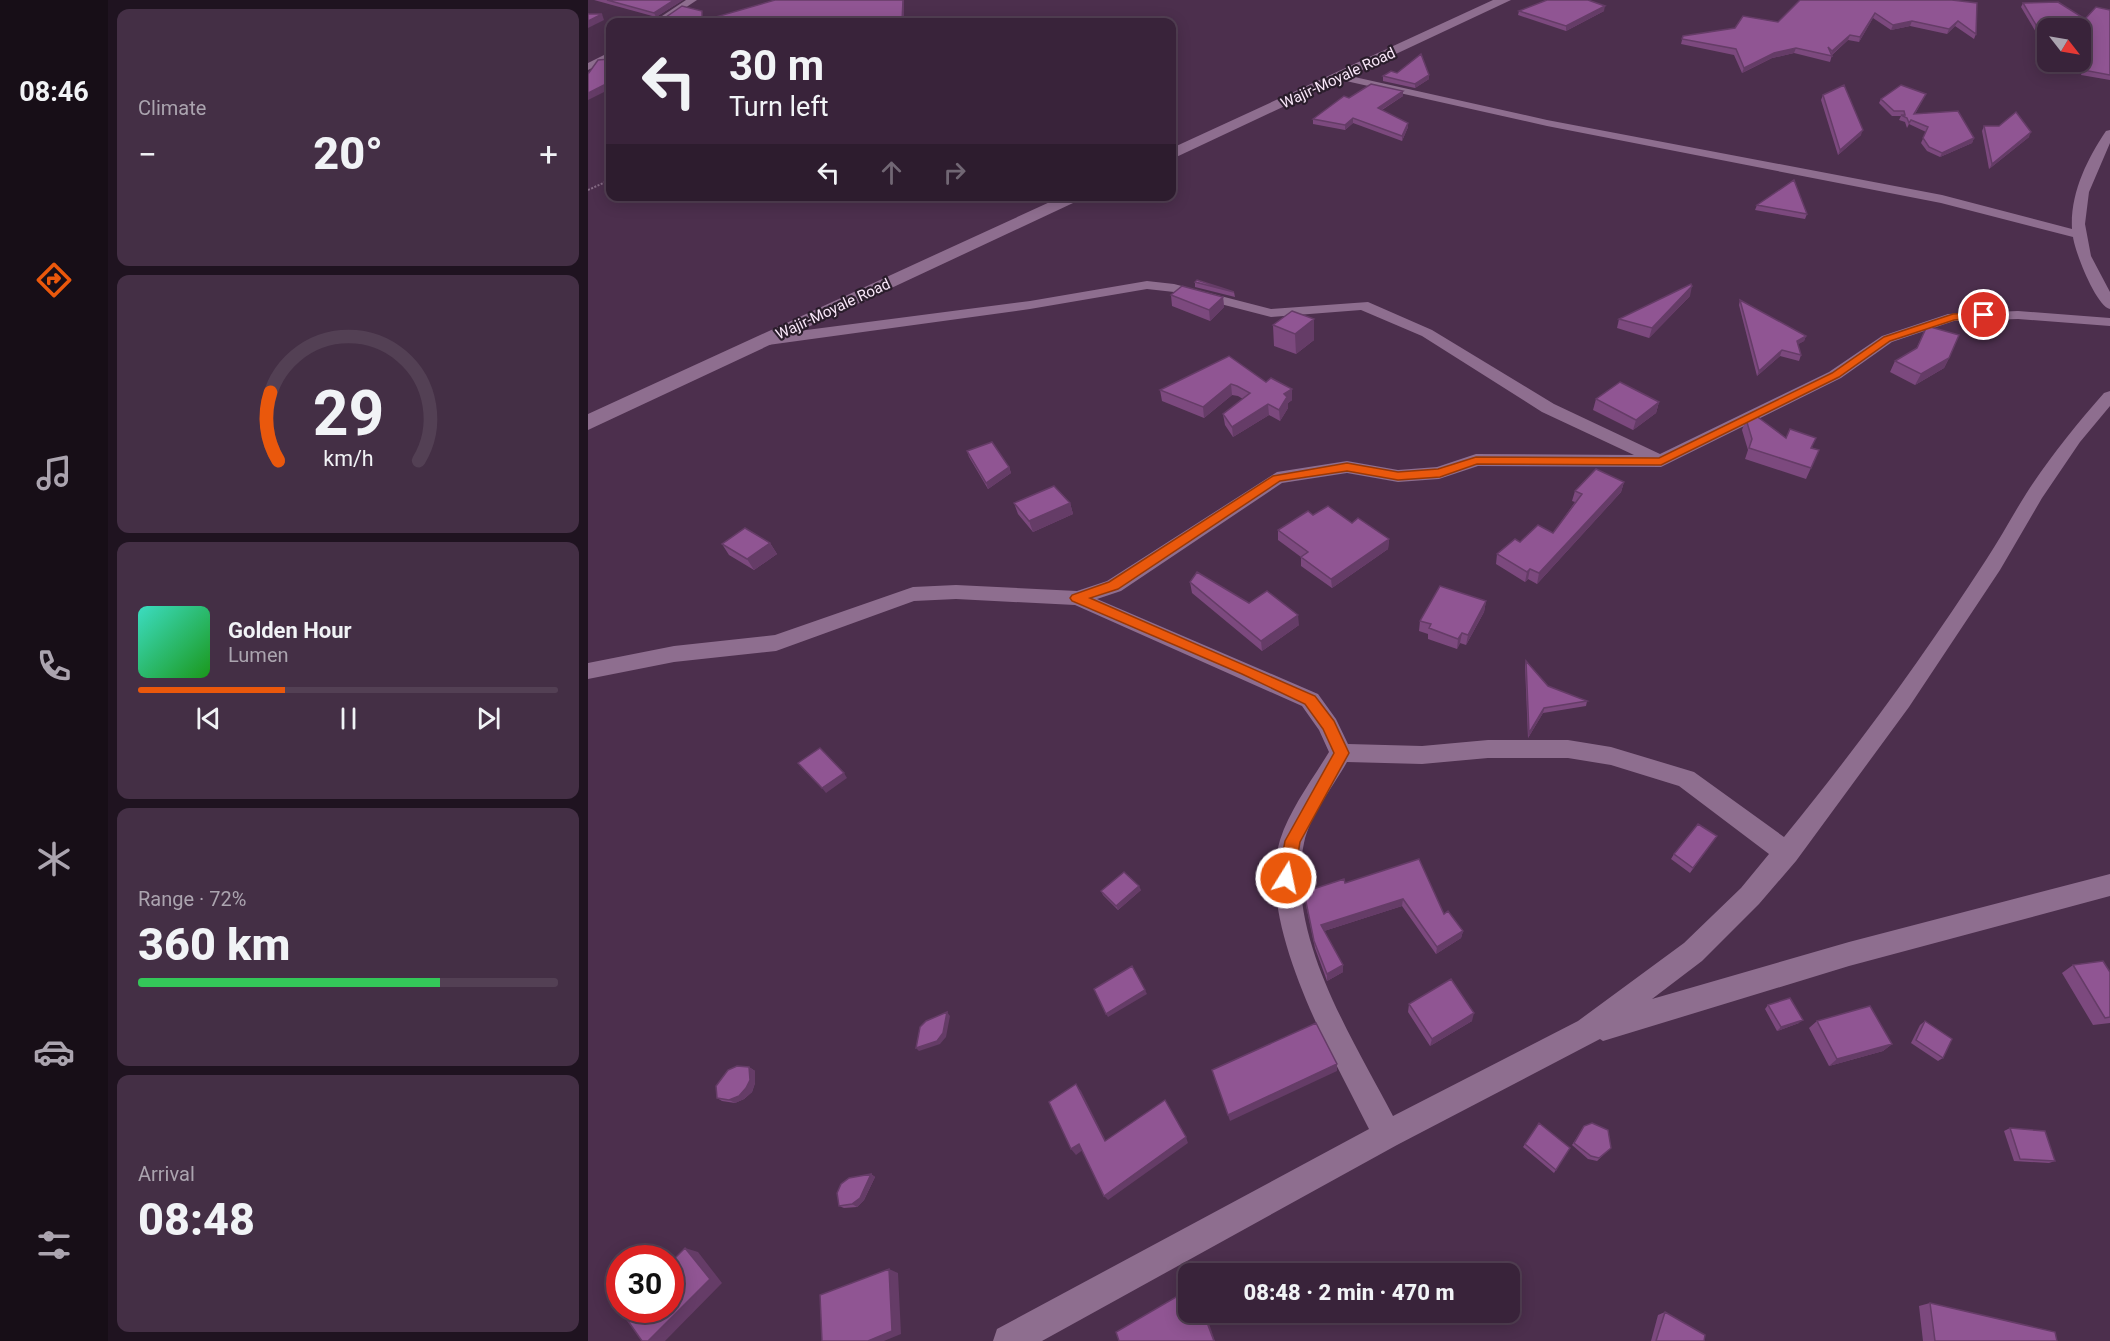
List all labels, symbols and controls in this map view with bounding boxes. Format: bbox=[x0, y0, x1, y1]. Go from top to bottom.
north arrow bbox=[2037, 18, 2091, 72]
map controls bbox=[2037, 18, 2091, 72]
text: 30 m bbox=[729, 41, 824, 90]
icon: left bbox=[630, 42, 708, 120]
street label: Wajir-Moyale Road bbox=[1278, 44, 1398, 112]
text: 08:46 bbox=[19, 76, 89, 108]
text: Turn left bbox=[729, 91, 829, 123]
text: Climate bbox=[138, 96, 206, 120]
text: 20° bbox=[313, 127, 383, 180]
text: − bbox=[138, 135, 157, 174]
text: + bbox=[539, 135, 558, 174]
icon: left bbox=[812, 156, 845, 189]
icon: ahead bbox=[875, 156, 908, 189]
icon: right bbox=[938, 156, 971, 189]
icon: directions bbox=[33, 259, 75, 301]
street label: Wajir-Moyale Road bbox=[773, 275, 893, 343]
pin bbox=[1958, 289, 2009, 340]
icon: arrive bbox=[1967, 298, 2000, 331]
text: 29 bbox=[312, 377, 384, 450]
text: km/h bbox=[323, 447, 373, 472]
icon: music bbox=[33, 452, 75, 494]
text: Golden Hour bbox=[228, 618, 352, 643]
text: Lumen bbox=[228, 643, 289, 667]
icon: phone bbox=[33, 645, 75, 687]
icon: previous bbox=[192, 702, 225, 735]
icon: pause bbox=[332, 702, 365, 735]
icon: next bbox=[472, 702, 505, 735]
icon: climate bbox=[33, 838, 75, 880]
position arrow bbox=[1254, 846, 1318, 910]
text: Range · 72% bbox=[138, 887, 246, 911]
text: 360 km bbox=[138, 918, 290, 971]
icon: car bbox=[33, 1031, 75, 1073]
text: Arrival bbox=[138, 1162, 195, 1186]
text: 08:48 bbox=[138, 1193, 255, 1246]
icon: filters bbox=[33, 1224, 75, 1266]
speed limit sign: 30 bbox=[606, 1245, 684, 1323]
text: 08:48 · 2 min · 470 m bbox=[1244, 1280, 1454, 1305]

